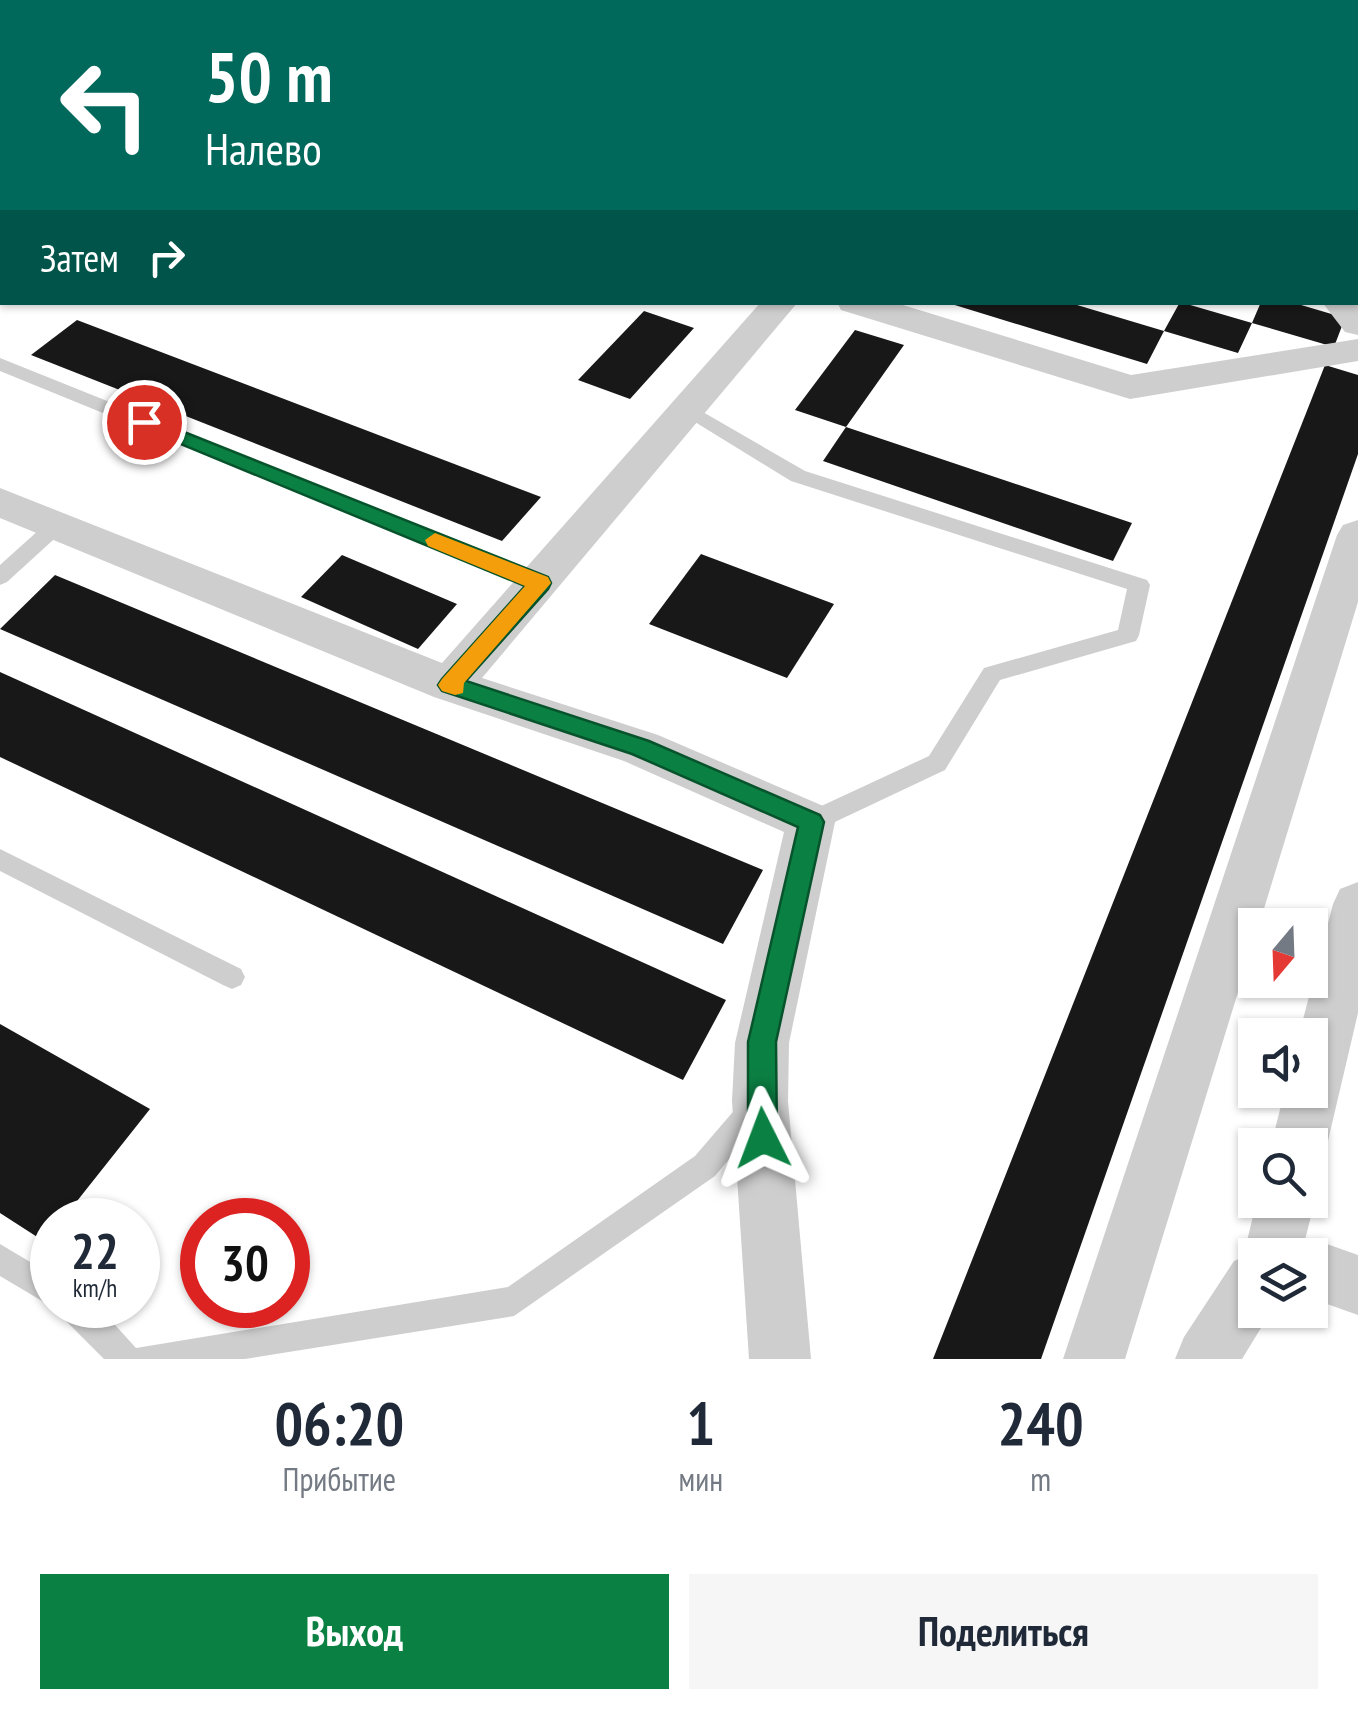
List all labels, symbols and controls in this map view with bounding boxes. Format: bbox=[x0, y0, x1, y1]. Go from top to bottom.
text: 50 m bbox=[205, 31, 333, 121]
icon: left bbox=[40, 40, 170, 170]
text: Налево bbox=[205, 119, 322, 177]
icon: right bbox=[139, 230, 194, 285]
text: Затем bbox=[40, 233, 119, 282]
pin bbox=[102, 380, 187, 465]
icon: arrive bbox=[117, 395, 172, 450]
north arrow bbox=[1238, 908, 1328, 998]
map controls bbox=[1238, 908, 1328, 1328]
button: sound bbox=[1238, 1018, 1328, 1108]
position arrow bbox=[711, 1086, 815, 1190]
button: search bbox=[1238, 1128, 1328, 1218]
speed limit sign: 30 bbox=[180, 1198, 310, 1328]
text: 22 bbox=[71, 1218, 119, 1283]
button: layers bbox=[1238, 1238, 1328, 1328]
text: km/h bbox=[73, 1272, 117, 1304]
text: 06:20 bbox=[274, 1384, 404, 1462]
text: 1 bbox=[687, 1384, 715, 1462]
text: 240 bbox=[998, 1384, 1084, 1462]
text: Прибытие bbox=[283, 1458, 396, 1500]
text: мин bbox=[679, 1458, 723, 1500]
text: m bbox=[1030, 1458, 1051, 1500]
button: Выход bbox=[40, 1574, 669, 1689]
button: Поделиться bbox=[689, 1574, 1318, 1689]

